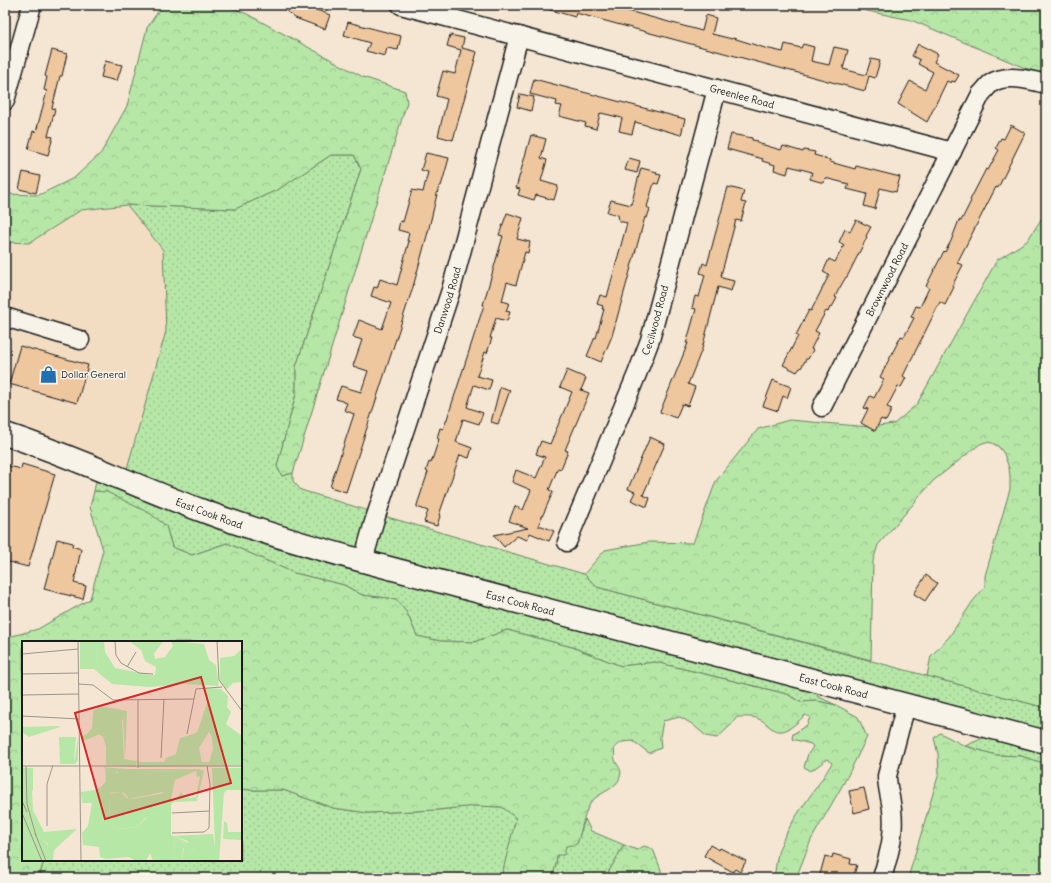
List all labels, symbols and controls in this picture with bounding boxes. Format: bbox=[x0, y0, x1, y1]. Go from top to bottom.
street label: Greenlee Road bbox=[708, 82, 776, 111]
street label: Brownwood Road bbox=[863, 241, 911, 319]
street label: Danwood Road bbox=[431, 265, 464, 336]
street label: Cecilwood Road bbox=[639, 284, 671, 357]
shop icon: Dollar General bbox=[38, 364, 58, 384]
place label: Dollar General bbox=[61, 368, 126, 381]
street label: East Cook Road bbox=[174, 495, 244, 532]
street label: East Cook Road bbox=[485, 588, 556, 619]
inset map bbox=[22, 641, 242, 861]
street label: East Cook Road bbox=[798, 671, 869, 702]

